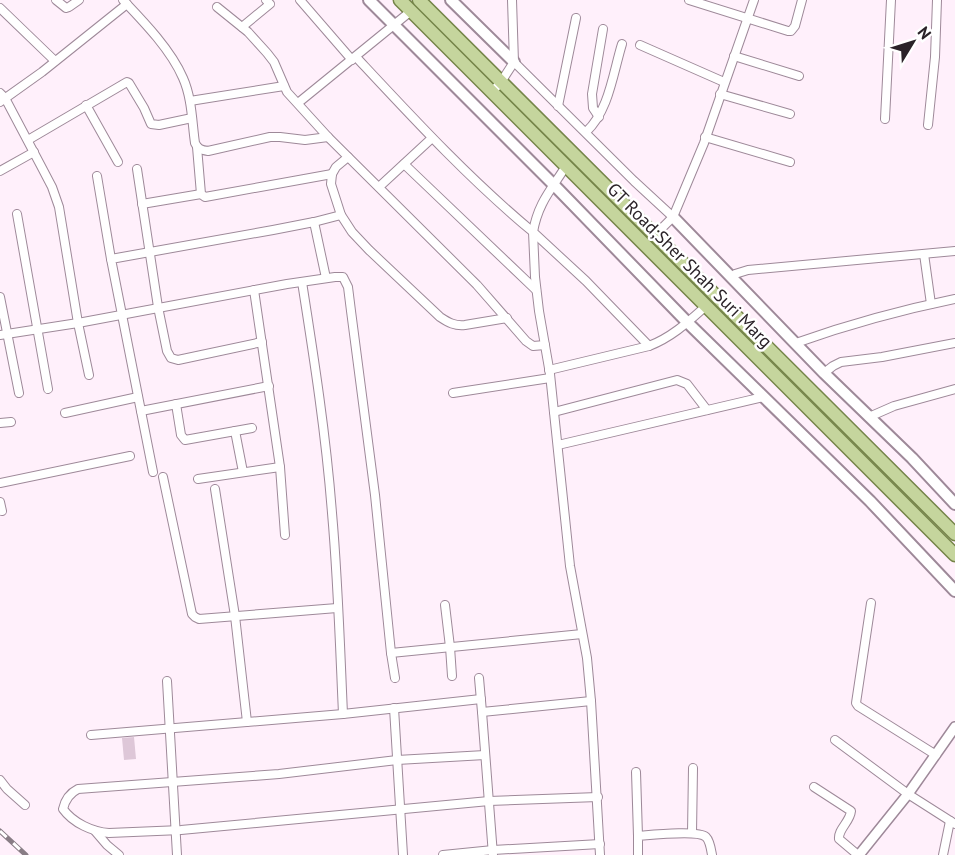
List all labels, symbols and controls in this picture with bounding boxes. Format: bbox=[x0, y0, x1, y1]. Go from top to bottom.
north arrow bbox=[883, 12, 943, 72]
text: N bbox=[914, 22, 936, 43]
street label: GT Road;Sher Shah Suri Marg bbox=[603, 178, 777, 352]

